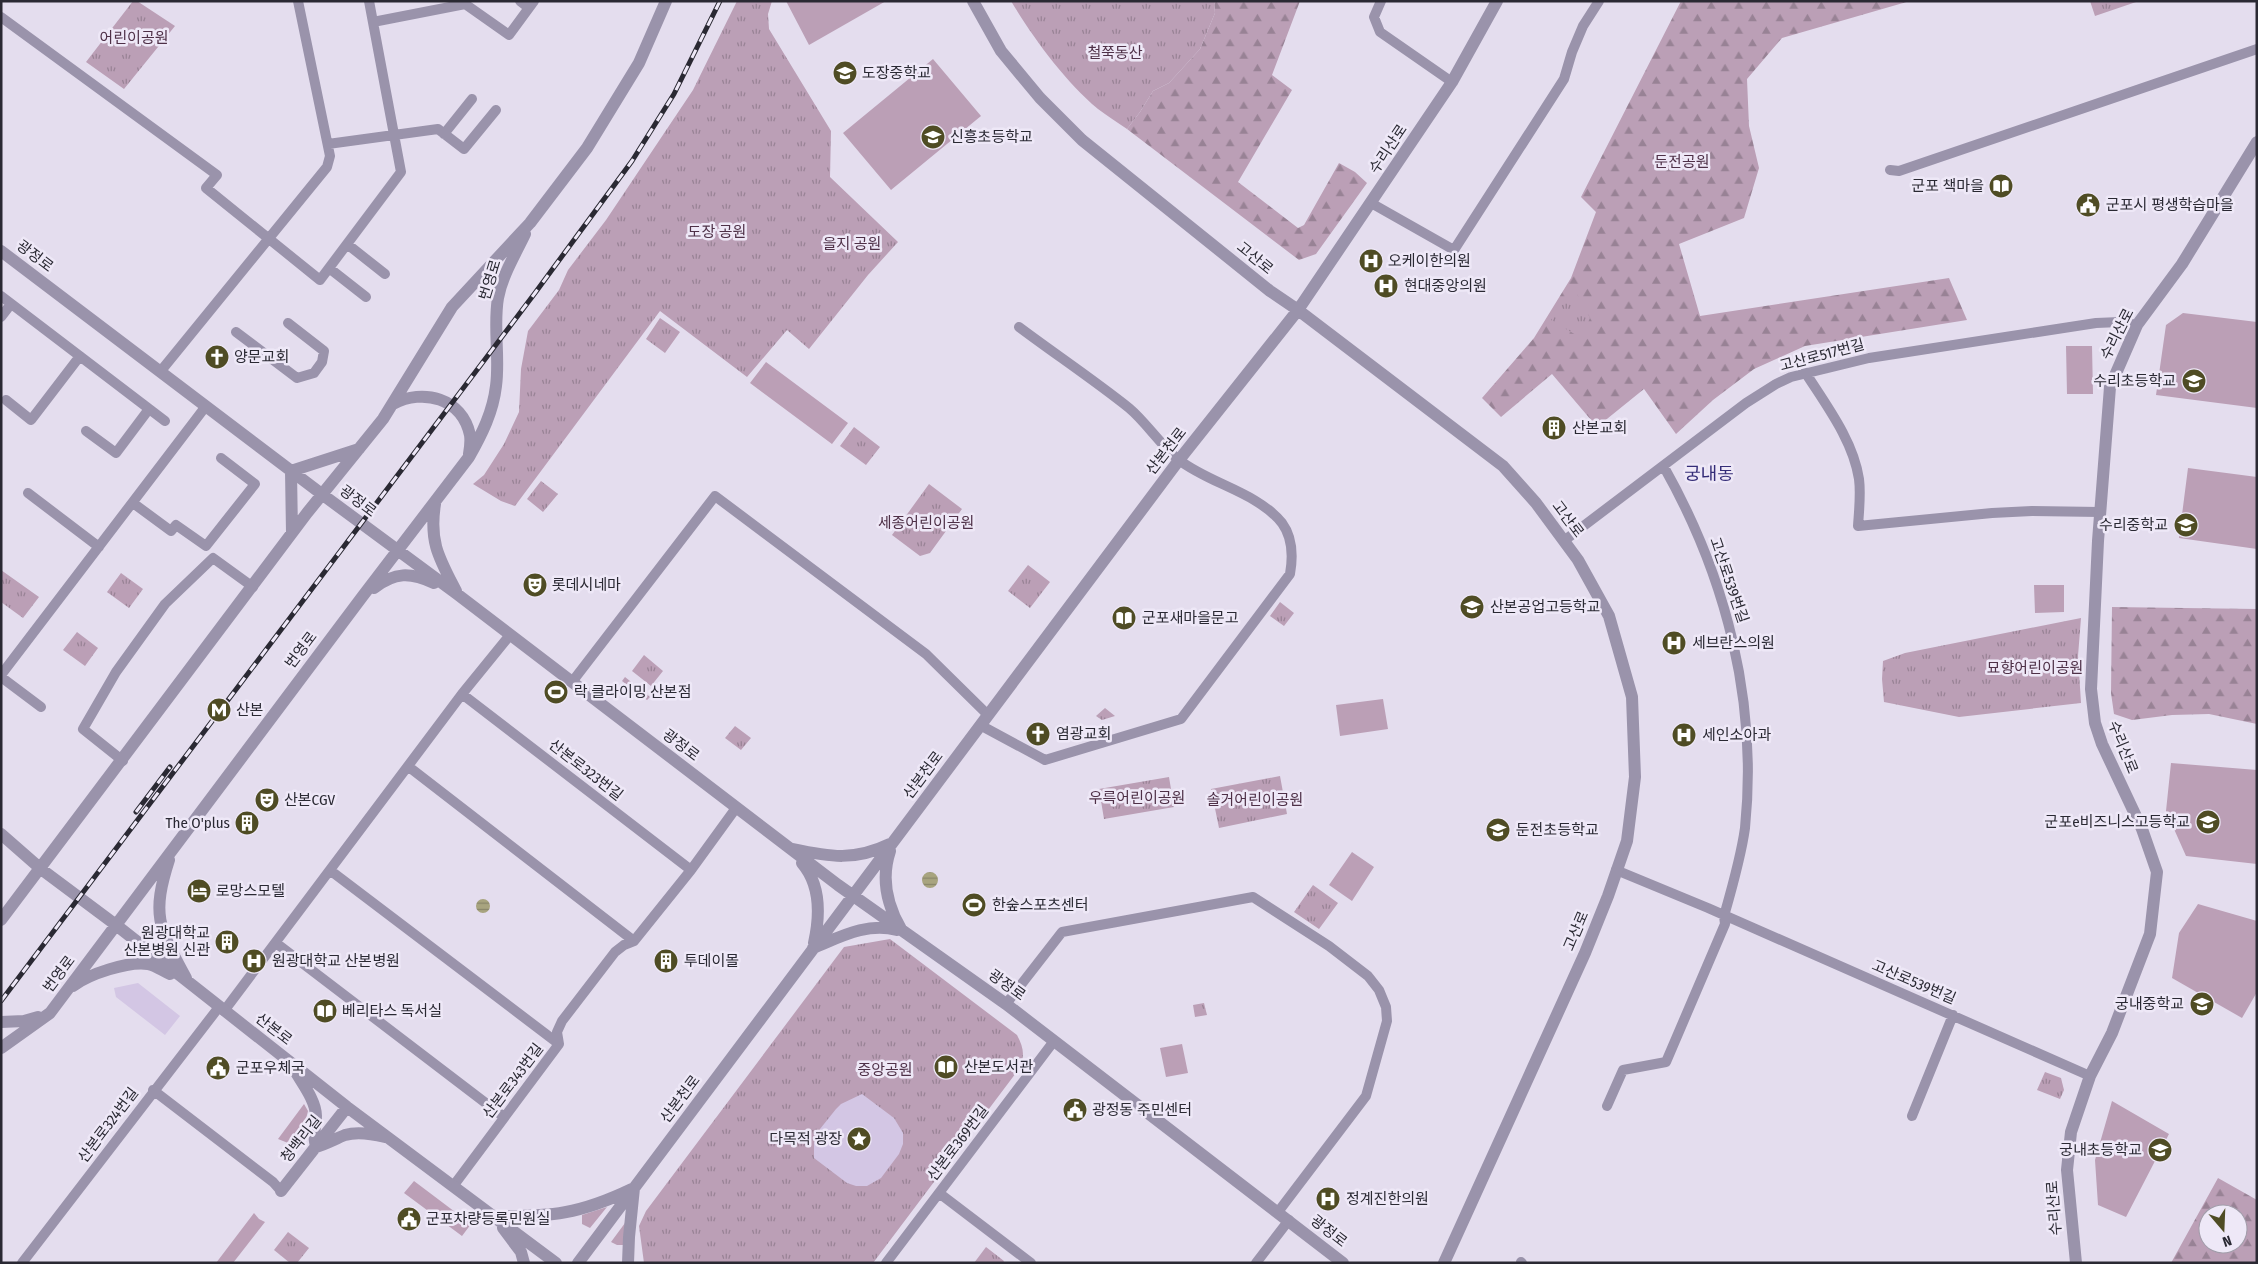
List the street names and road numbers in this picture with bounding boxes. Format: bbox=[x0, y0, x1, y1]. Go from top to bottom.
street label: 수리산로 bbox=[1365, 121, 1411, 177]
street label: 광정로 bbox=[13, 236, 57, 276]
street label: 고산로 bbox=[1233, 238, 1277, 278]
street label: 번영로 bbox=[475, 258, 505, 302]
street label: 수리산로 bbox=[2096, 305, 2138, 363]
street label: 고산로517번길 bbox=[1778, 335, 1866, 375]
street label: 산본천로 bbox=[1142, 424, 1190, 478]
street label: 광정로 bbox=[336, 481, 380, 521]
street label: 고산로 bbox=[1548, 497, 1588, 541]
street label: 고산로539번길 bbox=[1706, 535, 1752, 625]
street label: 번영로 bbox=[281, 628, 321, 672]
street label: 수리산로 bbox=[2104, 718, 2142, 776]
street label: 광정로 bbox=[659, 725, 703, 765]
street label: 산본로323번길 bbox=[545, 736, 627, 804]
street label: 산본천로 bbox=[899, 748, 947, 802]
street label: 고산로 bbox=[1560, 908, 1592, 954]
street label: 번영로 bbox=[39, 952, 79, 996]
street label: 고산로539번길 bbox=[1869, 956, 1959, 1008]
street label: 광정로 bbox=[985, 966, 1029, 1004]
street label: 산본로 bbox=[252, 1009, 296, 1049]
street label: 산본로343번길 bbox=[479, 1040, 547, 1122]
street label: 산본천로 bbox=[656, 1072, 704, 1126]
street label: 산본로324번길 bbox=[74, 1084, 142, 1166]
street label: 산본로369번길 bbox=[924, 1102, 992, 1184]
street label: 청백리길 bbox=[277, 1112, 325, 1166]
street label: 수리산로 bbox=[2043, 1180, 2065, 1236]
street label: 광정로 bbox=[1307, 1211, 1351, 1251]

